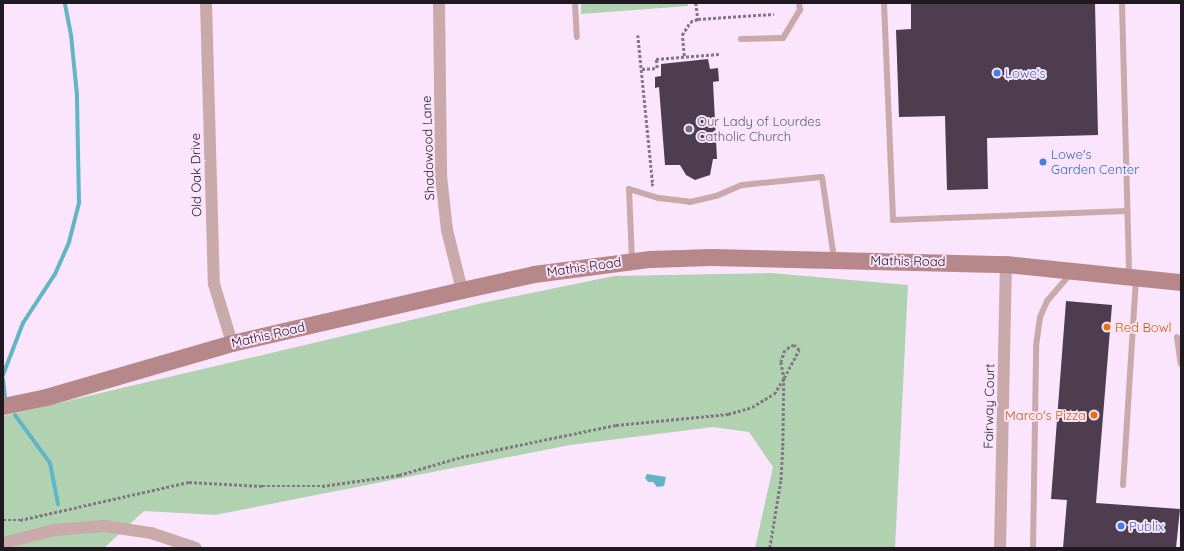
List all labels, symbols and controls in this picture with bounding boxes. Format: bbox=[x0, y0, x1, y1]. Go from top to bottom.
place label: Lowe's bbox=[1005, 65, 1045, 81]
marker: Lowe's bbox=[992, 68, 1002, 78]
street label: Shadowood Lane bbox=[418, 95, 438, 201]
place label: Our Lady of Lourdes Catholic Church bbox=[697, 114, 821, 145]
marker: Our Lady of Lourdes Catholic Church bbox=[684, 124, 694, 134]
street label: Old Oak Drive bbox=[187, 133, 205, 217]
place label: Lowe's Garden Center bbox=[1051, 147, 1139, 178]
marker: Lowe's Garden Center bbox=[1038, 157, 1048, 167]
street label: Mathis Road bbox=[870, 253, 946, 269]
street label: Mathis Road bbox=[546, 254, 622, 280]
street label: Mathis Road bbox=[230, 319, 306, 351]
place label: Red Bowl bbox=[1115, 319, 1171, 335]
marker: Red Bowl bbox=[1102, 322, 1112, 332]
street label: Fairway Court bbox=[980, 363, 998, 449]
place label: Marco's Pizza bbox=[1005, 407, 1086, 423]
marker: Marco's Pizza bbox=[1089, 410, 1099, 420]
place label: Publix bbox=[1129, 518, 1164, 534]
marker: Publix bbox=[1116, 521, 1126, 531]

